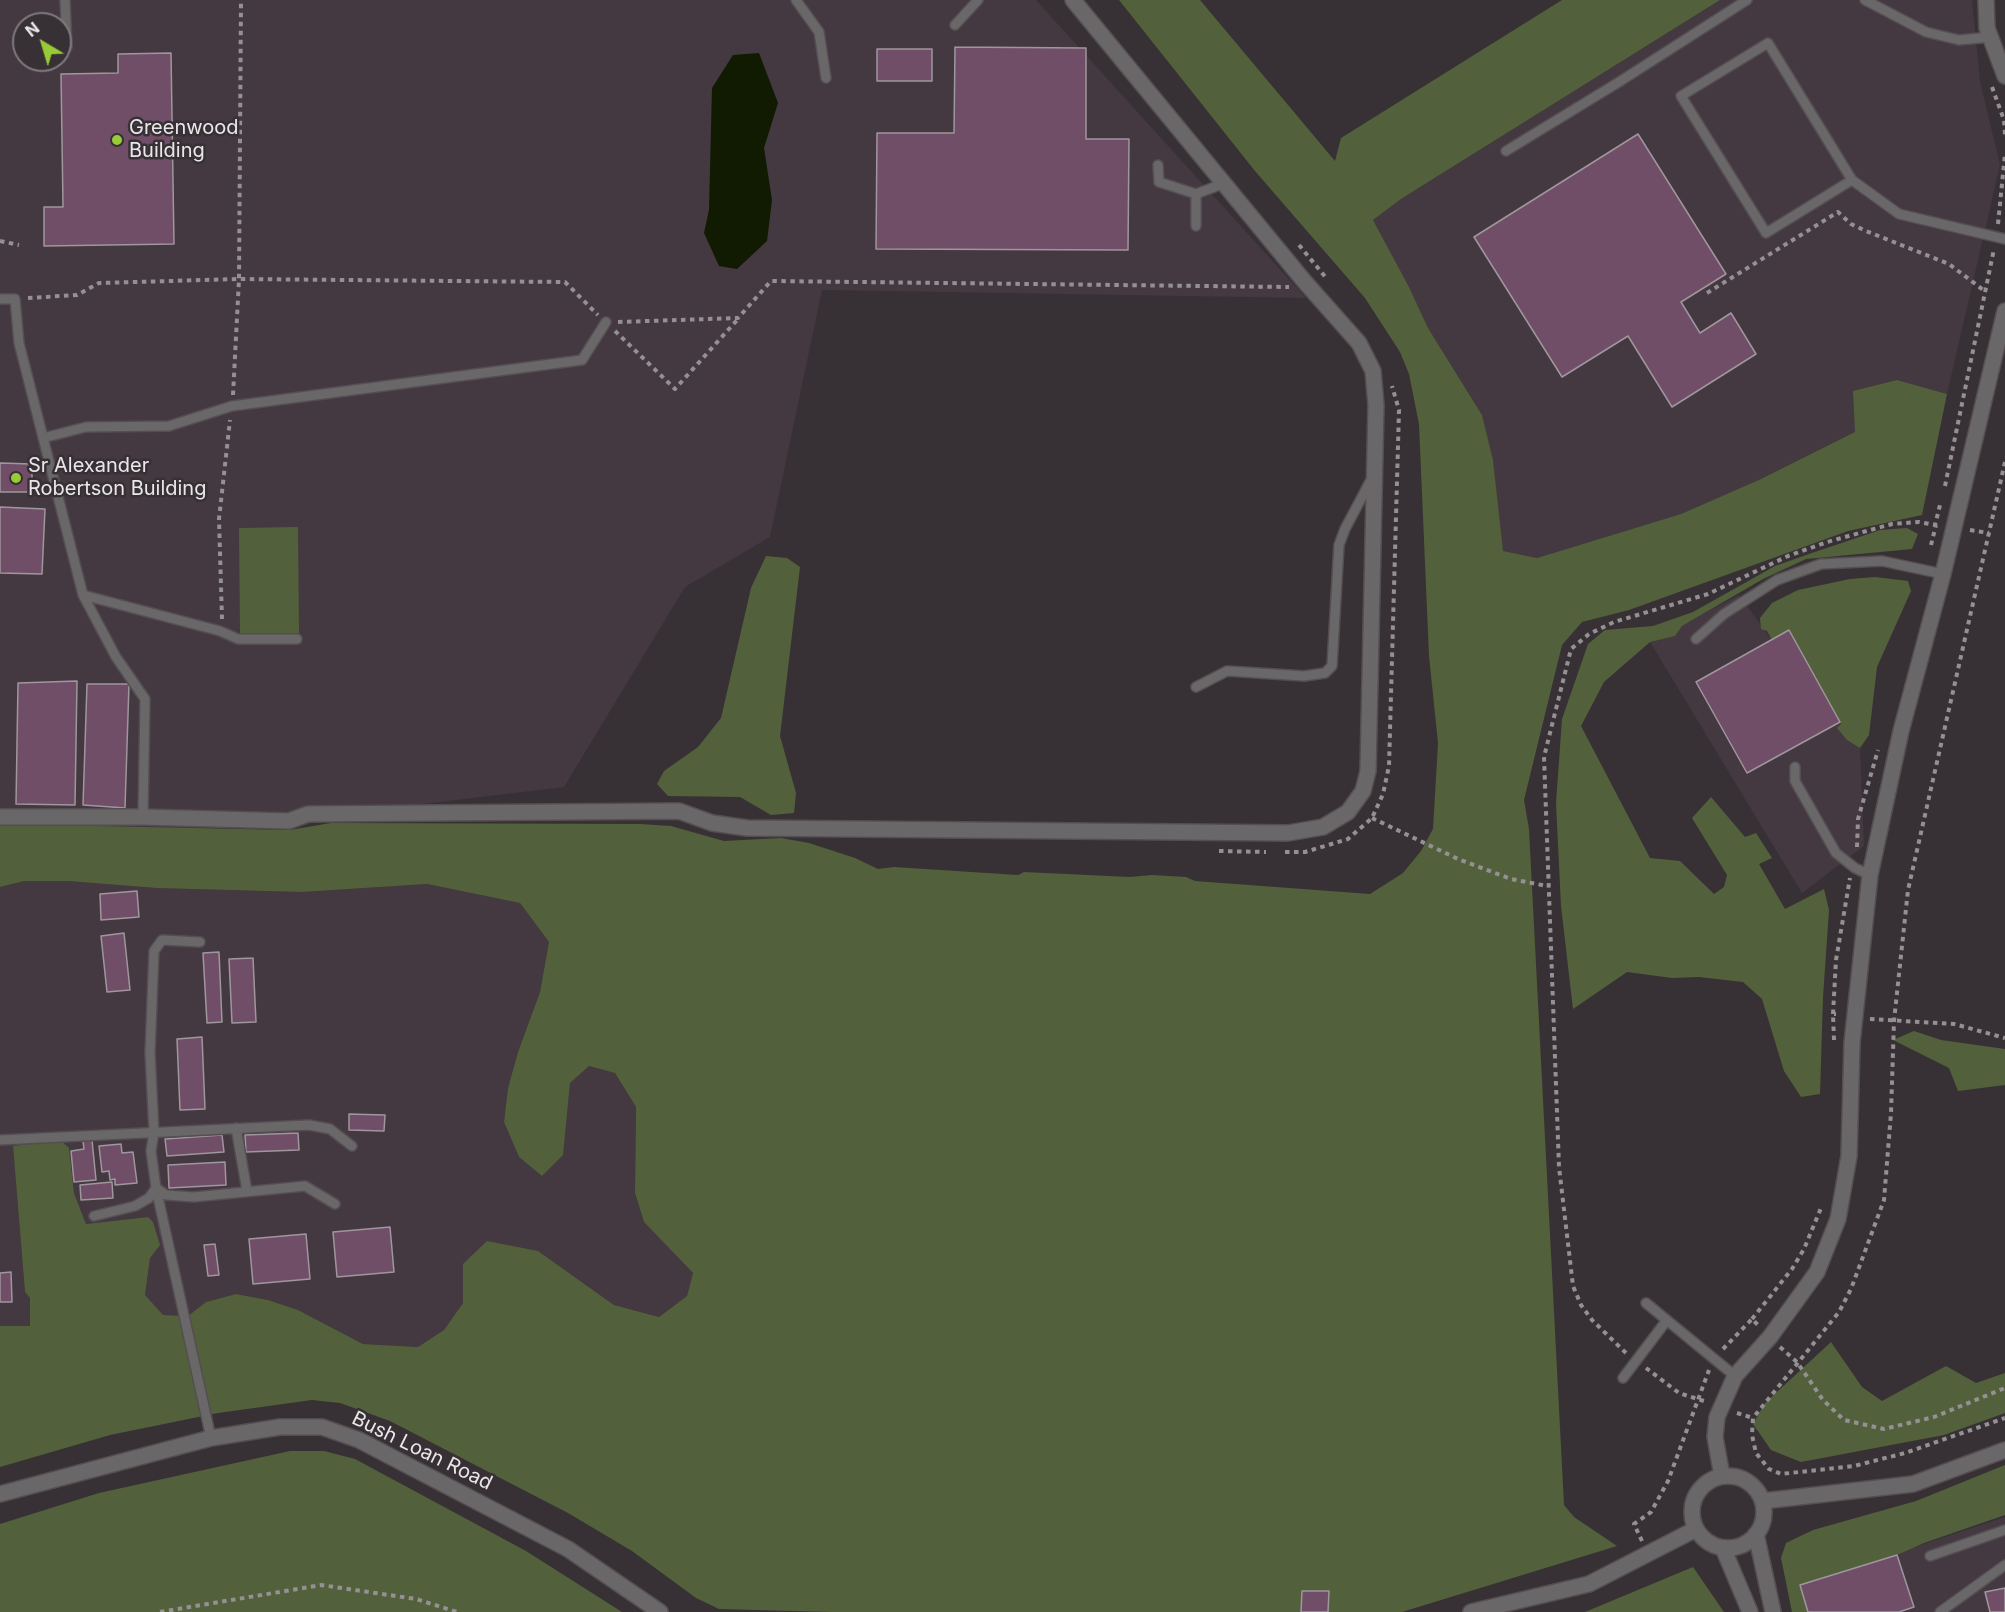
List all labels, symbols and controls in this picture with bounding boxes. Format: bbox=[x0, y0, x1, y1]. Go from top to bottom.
north arrow bbox=[12, 12, 72, 72]
text: N bbox=[21, 18, 43, 41]
place label: Greenwood Building bbox=[129, 116, 238, 163]
marker: Greenwood Building bbox=[110, 133, 124, 147]
place label: Sr Alexander Robertson Building bbox=[28, 454, 206, 501]
marker: Sr Alexander Robertson Building bbox=[9, 471, 23, 485]
street label: Bush Loan Road bbox=[348, 1407, 496, 1495]

